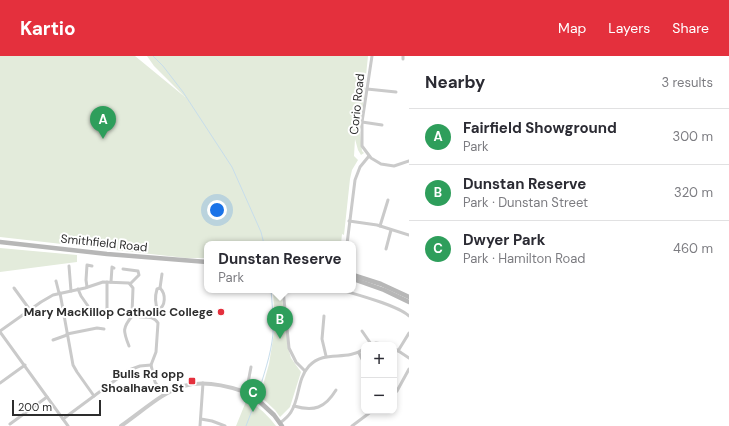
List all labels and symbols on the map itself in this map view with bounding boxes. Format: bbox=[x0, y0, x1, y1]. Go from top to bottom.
street label: Corio Road bbox=[346, 73, 368, 135]
pin: A bbox=[90, 106, 116, 139]
your location bbox=[207, 200, 227, 220]
street label: Smithfield Road bbox=[60, 230, 148, 256]
place label: Mary MacKillop Catholic College bbox=[24, 304, 213, 320]
pin: B bbox=[267, 306, 293, 339]
marker: Mary MacKillop Catholic College bbox=[216, 307, 226, 317]
place label: Bulls Rd opp Shoalhaven St bbox=[101, 366, 184, 396]
marker: Bulls Rd opp Shoalhaven St bbox=[187, 376, 197, 386]
pin: C bbox=[240, 379, 266, 412]
scale bar bbox=[12, 398, 101, 417]

